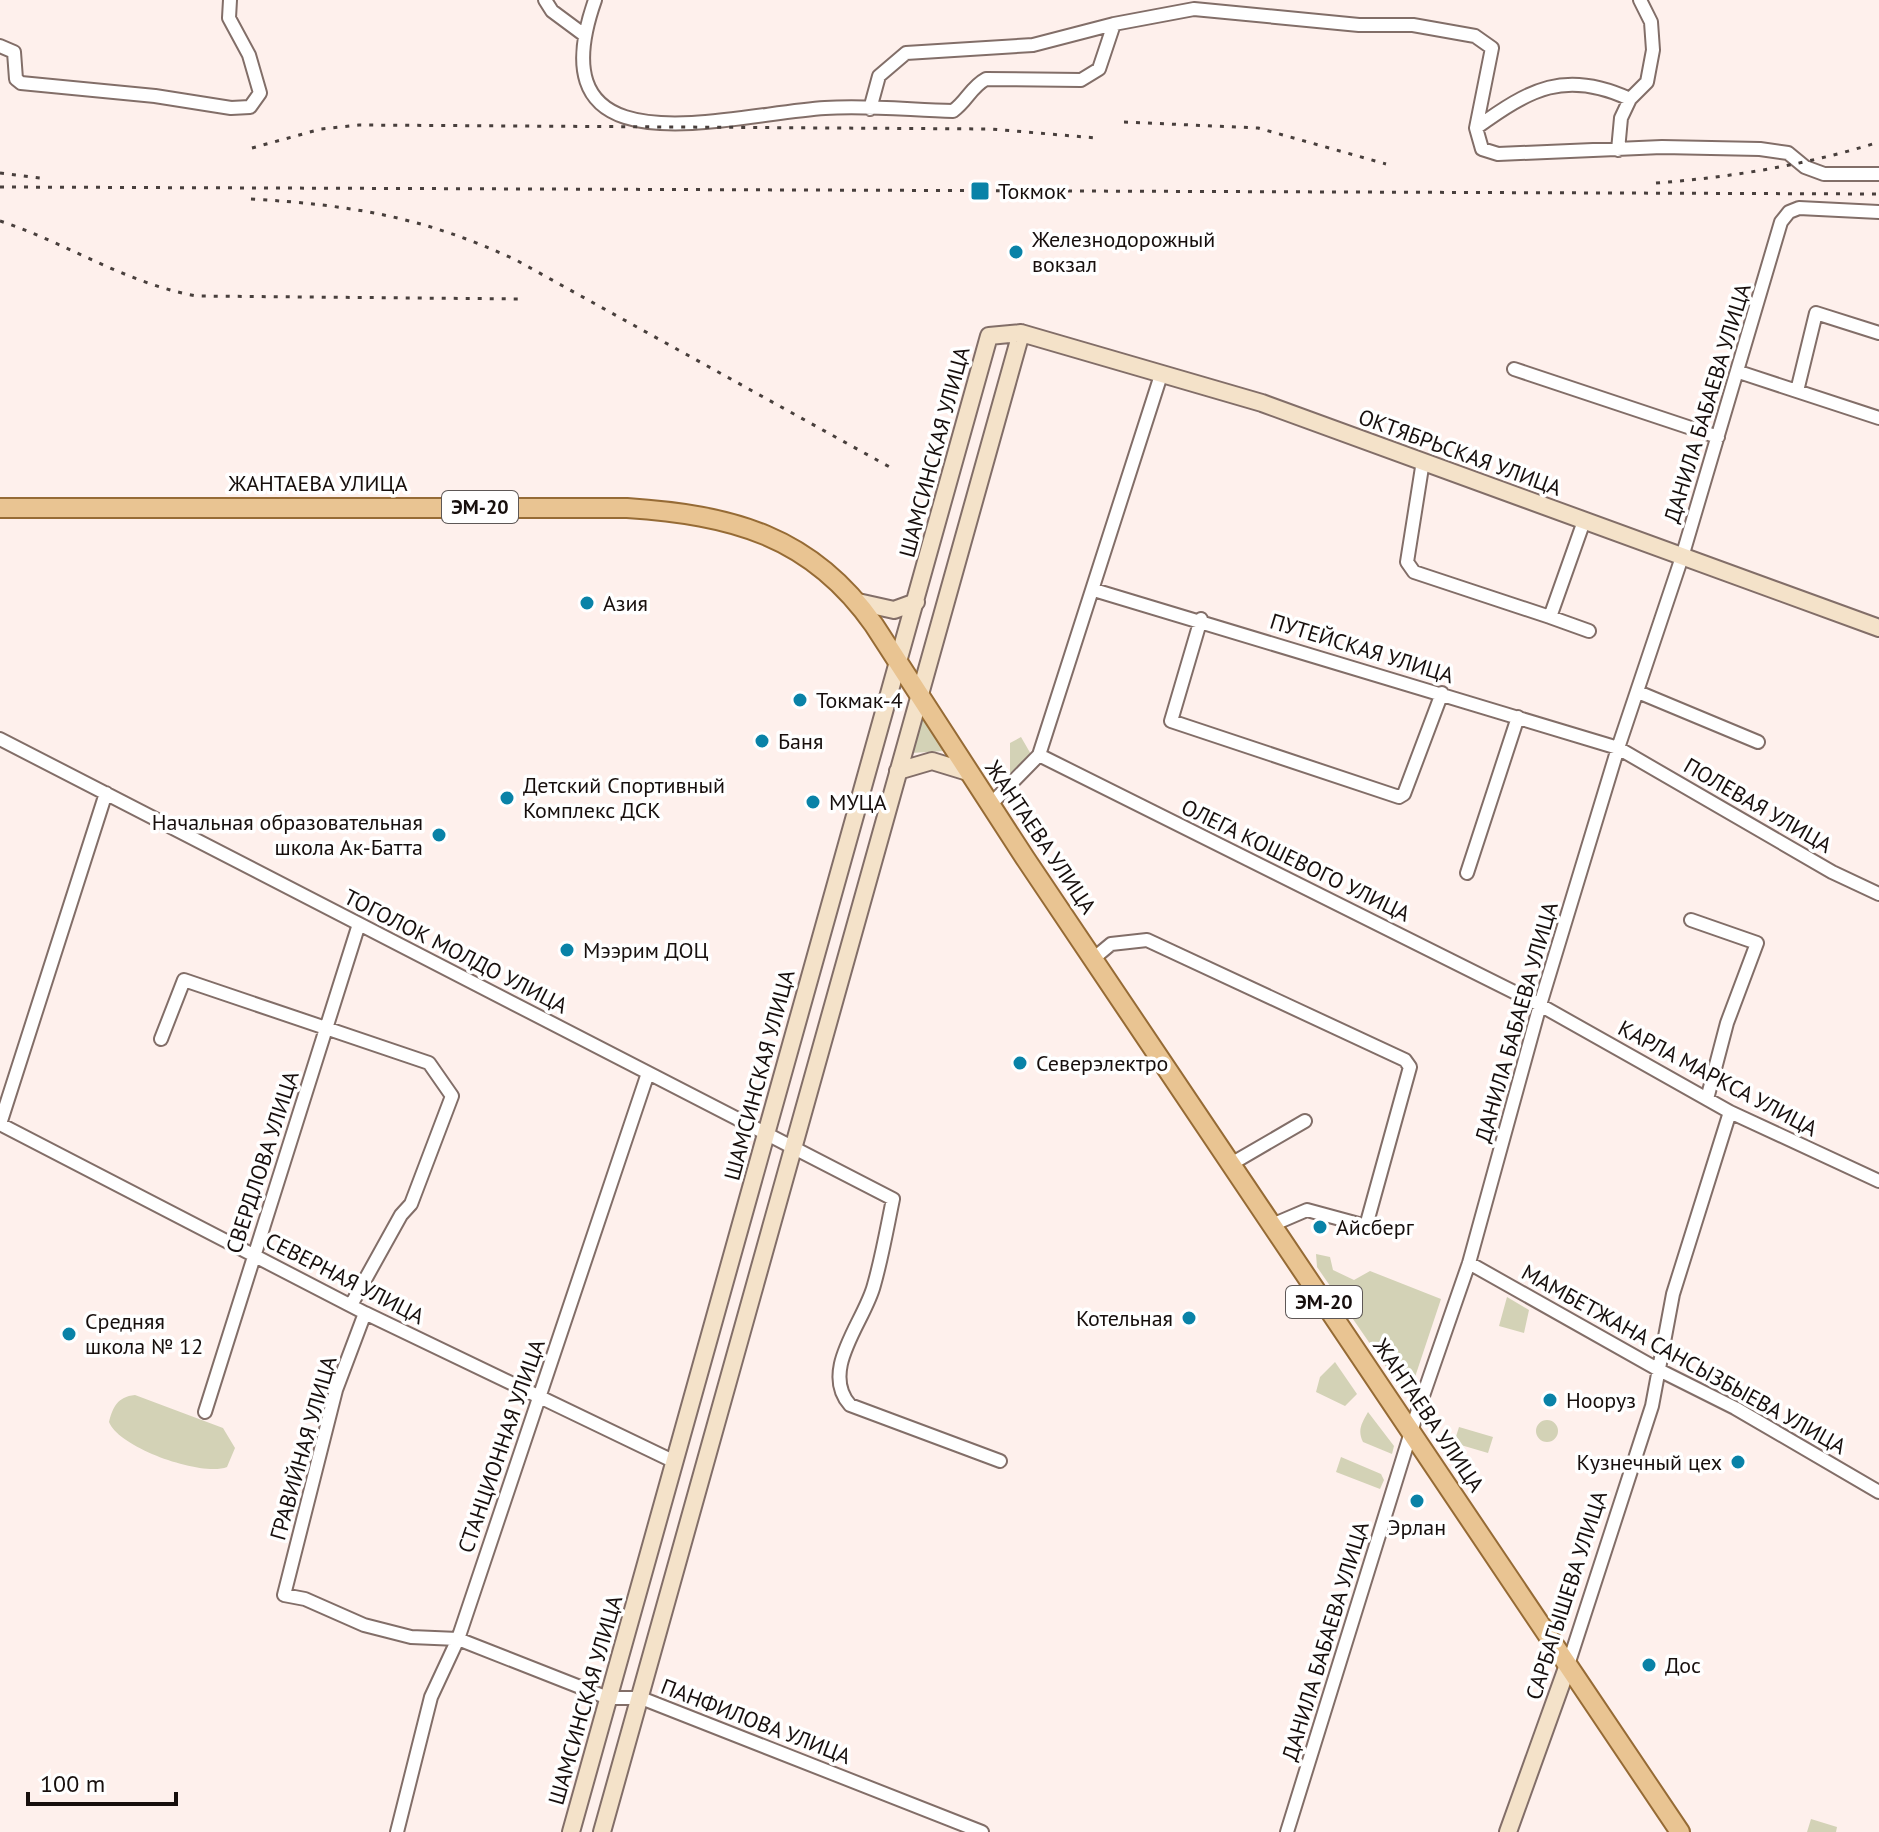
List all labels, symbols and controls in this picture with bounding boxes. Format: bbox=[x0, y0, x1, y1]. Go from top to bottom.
place label: Токмок bbox=[998, 177, 1067, 205]
marker: Токмок bbox=[969, 180, 991, 202]
place label: Железнодорожный вокзал bbox=[1031, 225, 1215, 278]
marker: Железнодорожный вокзал bbox=[1007, 243, 1025, 261]
street label: ДАНИЛА БАБАЕВА УЛИЦА bbox=[1657, 280, 1757, 526]
street label: ШАМСИНСКАЯ УЛИЦА bbox=[892, 344, 976, 560]
street label: ОКТЯБРЬСКАЯ УЛИЦА bbox=[1355, 402, 1565, 502]
street label: ЖАНТАЕВА УЛИЦА bbox=[227, 469, 408, 497]
road number: ЭМ-20 bbox=[442, 491, 518, 523]
place label: Азия bbox=[603, 589, 648, 617]
marker: Азия bbox=[578, 594, 596, 612]
street label: ПУТЕЙСКАЯ УЛИЦА bbox=[1267, 607, 1457, 689]
place label: Токмак-4 bbox=[816, 686, 903, 714]
marker: Токмак-4 bbox=[791, 691, 809, 709]
place label: Баня bbox=[778, 727, 823, 755]
marker: Баня bbox=[753, 732, 771, 750]
street label: ПОЛЕВАЯ УЛИЦА bbox=[1679, 751, 1837, 859]
street label: ЖАНТАЕВА УЛИЦА bbox=[979, 754, 1103, 919]
place label: Детский Спортивный Комплекс ДСК bbox=[523, 771, 725, 824]
place label: МУЦА bbox=[829, 788, 887, 816]
marker: Детский Спортивный Комплекс ДСК bbox=[498, 789, 516, 807]
street label: ОЛЕГА КОШЕВОГО УЛИЦА bbox=[1177, 792, 1415, 928]
marker: МУЦА bbox=[804, 793, 822, 811]
place label: Начальная образовательная школа Ак-Батта bbox=[152, 808, 423, 861]
marker: Начальная образовательная школа Ак-Батта bbox=[430, 826, 448, 844]
street label: ТОГОЛОК МОЛДО УЛИЦА bbox=[340, 882, 573, 1020]
street label: ДАНИЛА БАБАЕВА УЛИЦА bbox=[1468, 898, 1564, 1145]
place label: Мээрим ДОЦ bbox=[583, 936, 709, 964]
marker: Мээрим ДОЦ bbox=[558, 941, 576, 959]
street label: ШАМСИНСКАЯ УЛИЦА bbox=[717, 967, 801, 1183]
street label: КАРЛА МАРКСА УЛИЦА bbox=[1613, 1014, 1823, 1143]
place label: Северэлектро bbox=[1036, 1049, 1168, 1077]
marker: Северэлектро bbox=[1011, 1054, 1029, 1072]
street label: СВЕРДЛОВА УЛИЦА bbox=[219, 1067, 305, 1257]
place label: Айсберг bbox=[1336, 1213, 1415, 1241]
marker: Айсберг bbox=[1311, 1218, 1329, 1236]
street label: СЕВЕРНАЯ УЛИЦА bbox=[261, 1226, 429, 1330]
street label: МАМБЕТЖАНА САНСЫЗБЫЕВА УЛИЦА bbox=[1517, 1258, 1851, 1460]
road number: ЭМ-20 bbox=[1286, 1286, 1362, 1318]
place label: Котельная bbox=[1076, 1304, 1173, 1332]
place label: Средняя школа № 12 bbox=[85, 1307, 203, 1360]
marker: Котельная bbox=[1180, 1309, 1198, 1327]
marker: Средняя школа № 12 bbox=[60, 1325, 78, 1343]
street label: ЖАНТАЕВА УЛИЦА bbox=[1367, 1332, 1491, 1497]
street label: СТАНЦИОННАЯ УЛИЦА bbox=[451, 1335, 551, 1557]
street label: ГРАВИЙНАЯ УЛИЦА bbox=[263, 1353, 343, 1543]
place label: Нооруз bbox=[1566, 1386, 1636, 1414]
marker: Нооруз bbox=[1541, 1391, 1559, 1409]
place label: Кузнечный цех bbox=[1576, 1448, 1722, 1476]
marker: Кузнечный цех bbox=[1729, 1453, 1747, 1471]
street label: САРБАГЫШЕВА УЛИЦА bbox=[1519, 1487, 1613, 1703]
marker: Эрлан bbox=[1408, 1492, 1426, 1510]
place label: Эрлан bbox=[1388, 1513, 1446, 1541]
street label: ДАНИЛА БАБАЕВА УЛИЦА bbox=[1275, 1518, 1375, 1764]
street label: ШАМСИНСКАЯ УЛИЦА bbox=[542, 1592, 628, 1808]
place label: Дос bbox=[1665, 1651, 1701, 1679]
marker: Дос bbox=[1640, 1656, 1658, 1674]
street label: ПАНФИЛОВА УЛИЦА bbox=[657, 1672, 855, 1770]
scale bar bbox=[28, 1756, 176, 1806]
text: 100 m bbox=[40, 1768, 105, 1799]

